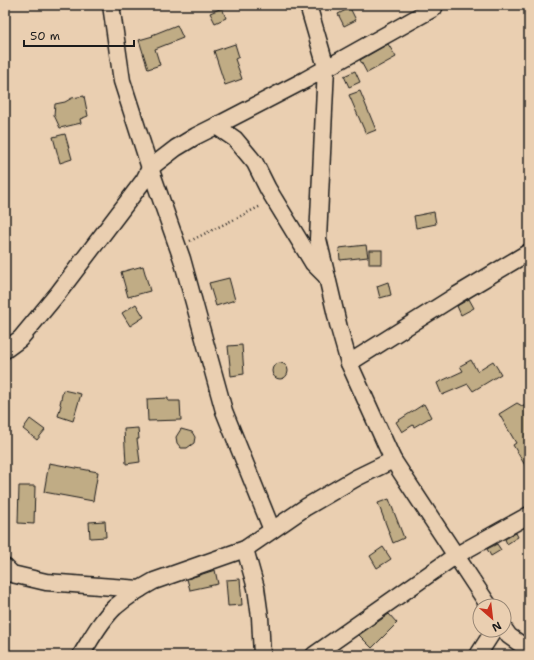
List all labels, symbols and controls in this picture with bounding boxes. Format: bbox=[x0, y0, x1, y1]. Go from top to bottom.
scale bar bbox=[24, 22, 134, 48]
text: 50 m bbox=[30, 28, 60, 44]
north arrow bbox=[472, 598, 512, 638]
text: N bbox=[489, 618, 504, 635]

